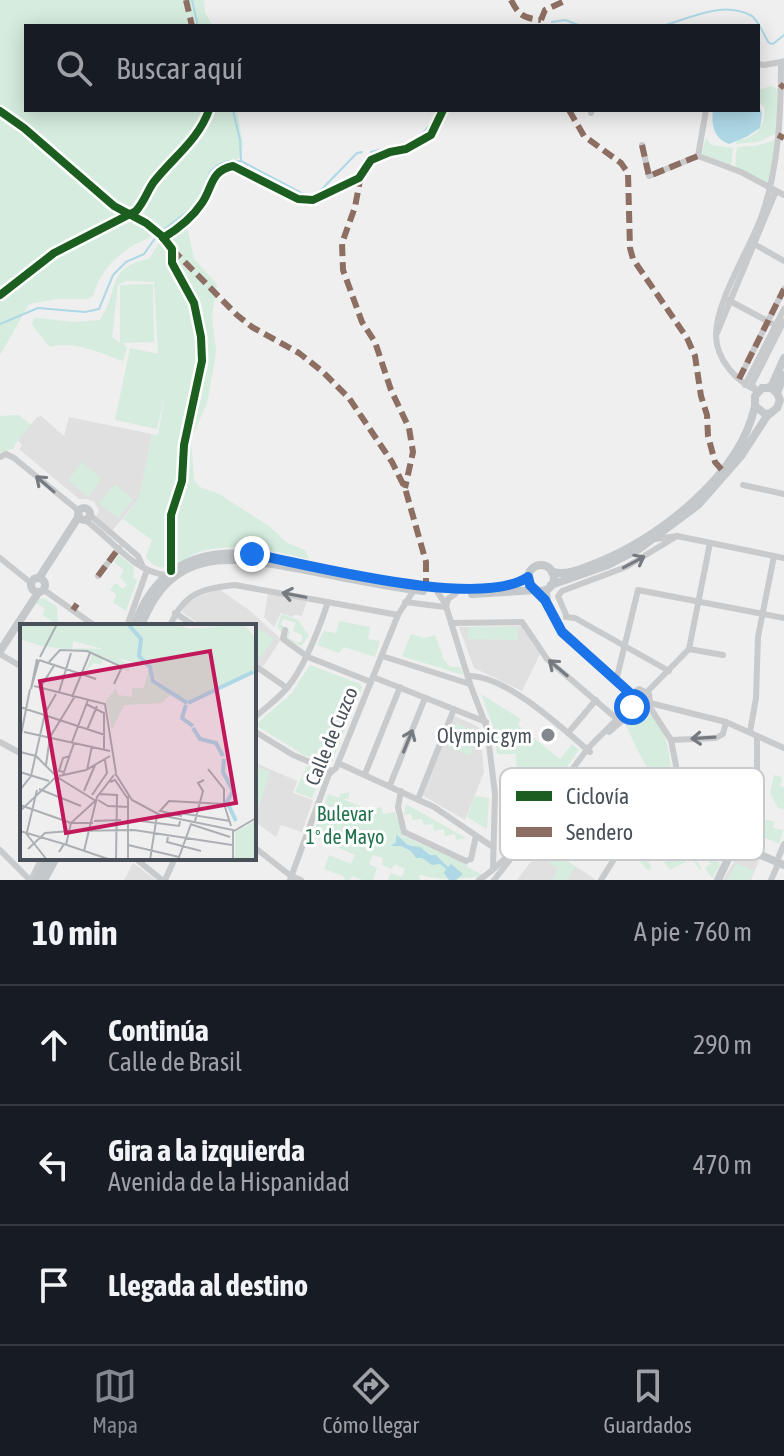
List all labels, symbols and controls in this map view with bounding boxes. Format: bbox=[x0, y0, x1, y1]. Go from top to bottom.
search box bbox=[24, 24, 760, 112]
icon: search bbox=[52, 46, 96, 90]
text: Buscar aquí bbox=[116, 51, 243, 85]
one-way arrow bbox=[35, 475, 56, 493]
route end bbox=[234, 536, 270, 572]
one-way arrow bbox=[621, 554, 645, 570]
one-way arrow bbox=[282, 587, 308, 602]
inset map bbox=[20, 624, 256, 860]
one-way arrow bbox=[548, 659, 568, 677]
street label: Calle de Cuzco bbox=[300, 684, 362, 788]
route start bbox=[614, 689, 650, 725]
place label: Olympic gym bbox=[437, 724, 532, 747]
marker: Olympic gym bbox=[539, 726, 557, 744]
one-way arrow bbox=[401, 729, 416, 754]
one-way arrow bbox=[691, 731, 717, 746]
legend bbox=[500, 768, 764, 860]
text: Ciclovía bbox=[566, 783, 629, 809]
park label: Bulevar 1º de Mayo bbox=[306, 802, 384, 848]
text: Sendero bbox=[566, 819, 633, 845]
text: 10 min bbox=[32, 913, 117, 952]
text: A pie · 760 m bbox=[634, 917, 752, 947]
text: Continúa bbox=[108, 1013, 209, 1047]
icon: ahead bbox=[32, 1023, 76, 1067]
text: 290 m bbox=[693, 1030, 752, 1060]
text: Calle de Brasil bbox=[108, 1047, 242, 1077]
text: Gira a la izquierda bbox=[108, 1133, 305, 1167]
icon: left bbox=[32, 1143, 76, 1187]
text: 470 m bbox=[693, 1150, 752, 1180]
text: Avenida de la Hispanidad bbox=[108, 1167, 350, 1197]
icon: arrive bbox=[32, 1263, 76, 1307]
text: Llegada al destino bbox=[108, 1268, 308, 1302]
tab: Mapa bbox=[92, 1364, 138, 1438]
tab: Cómo llegar bbox=[322, 1364, 419, 1438]
tab: Guardados bbox=[604, 1364, 692, 1438]

